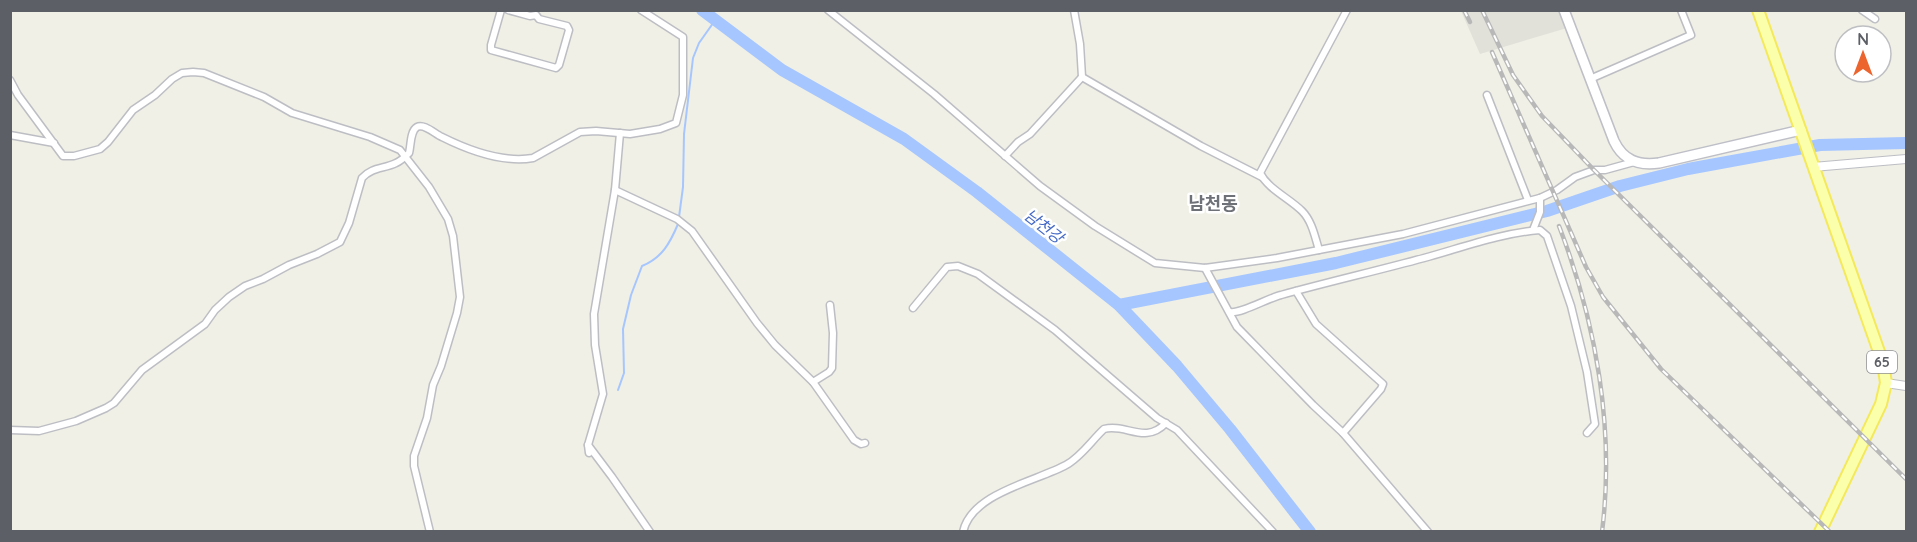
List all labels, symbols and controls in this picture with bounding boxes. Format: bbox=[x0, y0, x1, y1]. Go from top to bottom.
north arrow bbox=[1833, 24, 1893, 84]
text: N bbox=[1857, 29, 1869, 49]
district label: 남천동 bbox=[1188, 192, 1238, 215]
water label: 남천강 bbox=[1020, 205, 1069, 249]
road number: 65 bbox=[1867, 351, 1897, 373]

